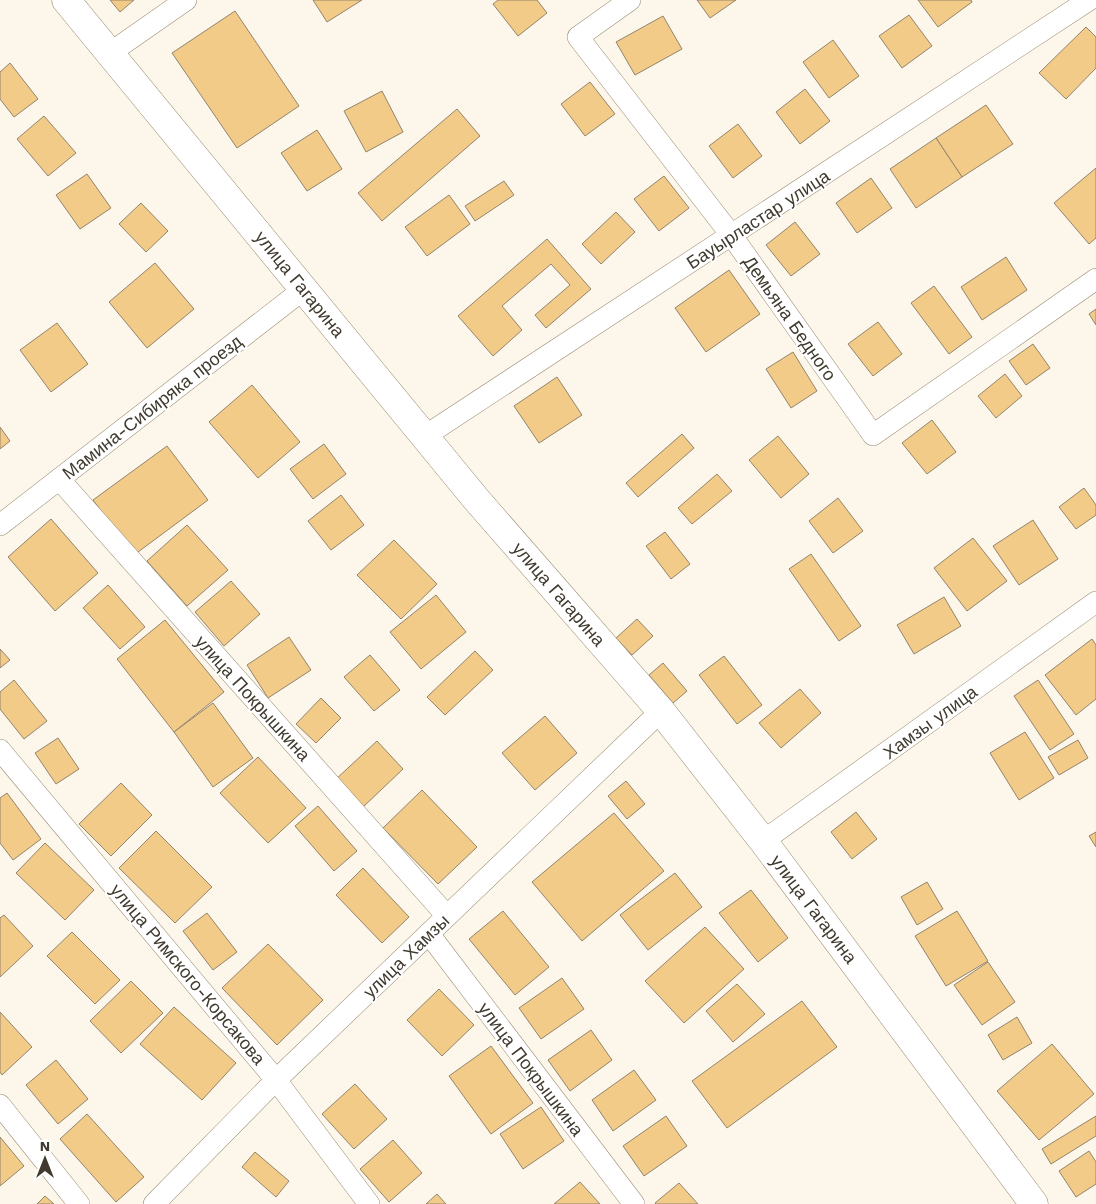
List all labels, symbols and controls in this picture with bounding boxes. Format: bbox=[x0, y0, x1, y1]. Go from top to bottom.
street label: Бауырластар улица bbox=[683, 164, 834, 273]
street label: улица Гагарина bbox=[251, 227, 350, 342]
street label: Демьяна Бедного bbox=[739, 251, 841, 385]
street label: Мамина-Сибиряка проезд bbox=[58, 330, 246, 484]
street label: улица Гагарина bbox=[508, 538, 610, 651]
street label: улица Покрышкина bbox=[191, 631, 316, 766]
street label: Хамзы улица bbox=[879, 680, 982, 763]
street label: улица Гагарина bbox=[766, 851, 862, 968]
street label: улица Римского-Корсакова bbox=[106, 879, 270, 1069]
street label: улица Хамзы bbox=[359, 910, 453, 1002]
street label: улица Покрышкина bbox=[474, 998, 589, 1141]
north arrow bbox=[20, 1134, 70, 1184]
text: N bbox=[40, 1138, 50, 1154]

